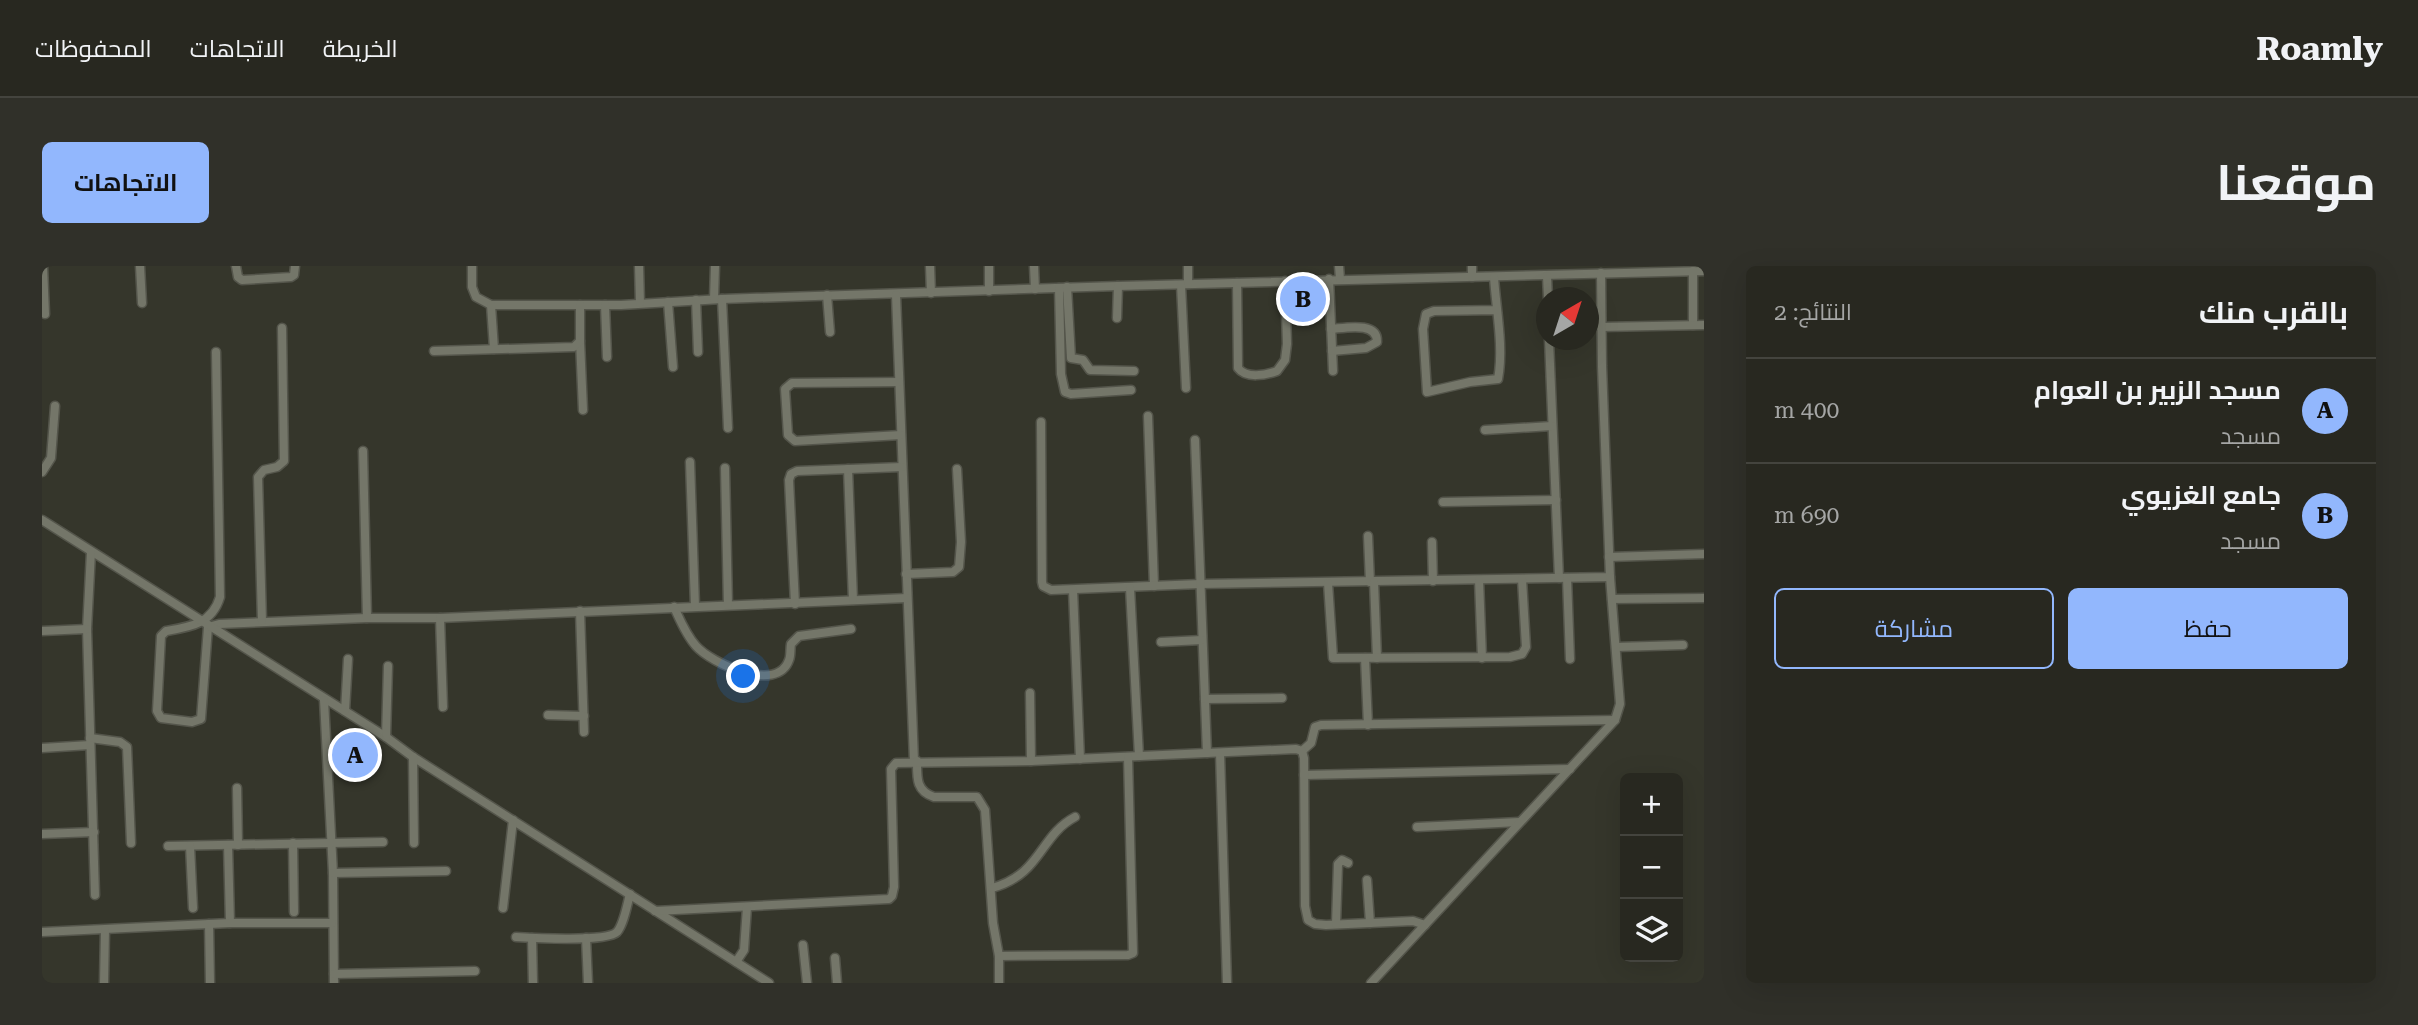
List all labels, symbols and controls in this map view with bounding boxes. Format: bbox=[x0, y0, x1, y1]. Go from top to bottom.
text: Roamly bbox=[2256, 29, 2383, 68]
text: المحفوظات bbox=[35, 35, 152, 63]
text: الاتجاهات bbox=[190, 35, 285, 63]
text: الخريطة bbox=[323, 35, 398, 63]
button: الاتجاهات bbox=[42, 142, 209, 223]
text: موقعنا bbox=[2216, 155, 2376, 212]
pin: B bbox=[1280, 273, 1326, 325]
north arrow bbox=[1536, 287, 1599, 350]
text: بالقرب منك bbox=[2199, 295, 2348, 330]
text: النتائج: 2 bbox=[1774, 299, 1852, 326]
text: مسجد الزبير بن العوام bbox=[2034, 375, 2281, 405]
text: 400 m bbox=[1774, 397, 1839, 424]
text: A bbox=[2317, 397, 2333, 424]
text: مسجد bbox=[2220, 423, 2281, 450]
text: جامع الغزيوي bbox=[2121, 480, 2281, 510]
text: 690 m bbox=[1774, 502, 1839, 529]
text: B bbox=[2317, 502, 2333, 529]
text: مسجد bbox=[2220, 528, 2281, 555]
button: مشاركة bbox=[1774, 588, 2054, 669]
button: حفظ bbox=[2068, 588, 2348, 669]
your location bbox=[726, 659, 760, 693]
pin: A bbox=[332, 729, 378, 781]
map controls bbox=[1620, 773, 1683, 962]
button: + bbox=[1620, 773, 1683, 836]
button: − bbox=[1620, 836, 1683, 899]
button: layers bbox=[1620, 899, 1683, 962]

